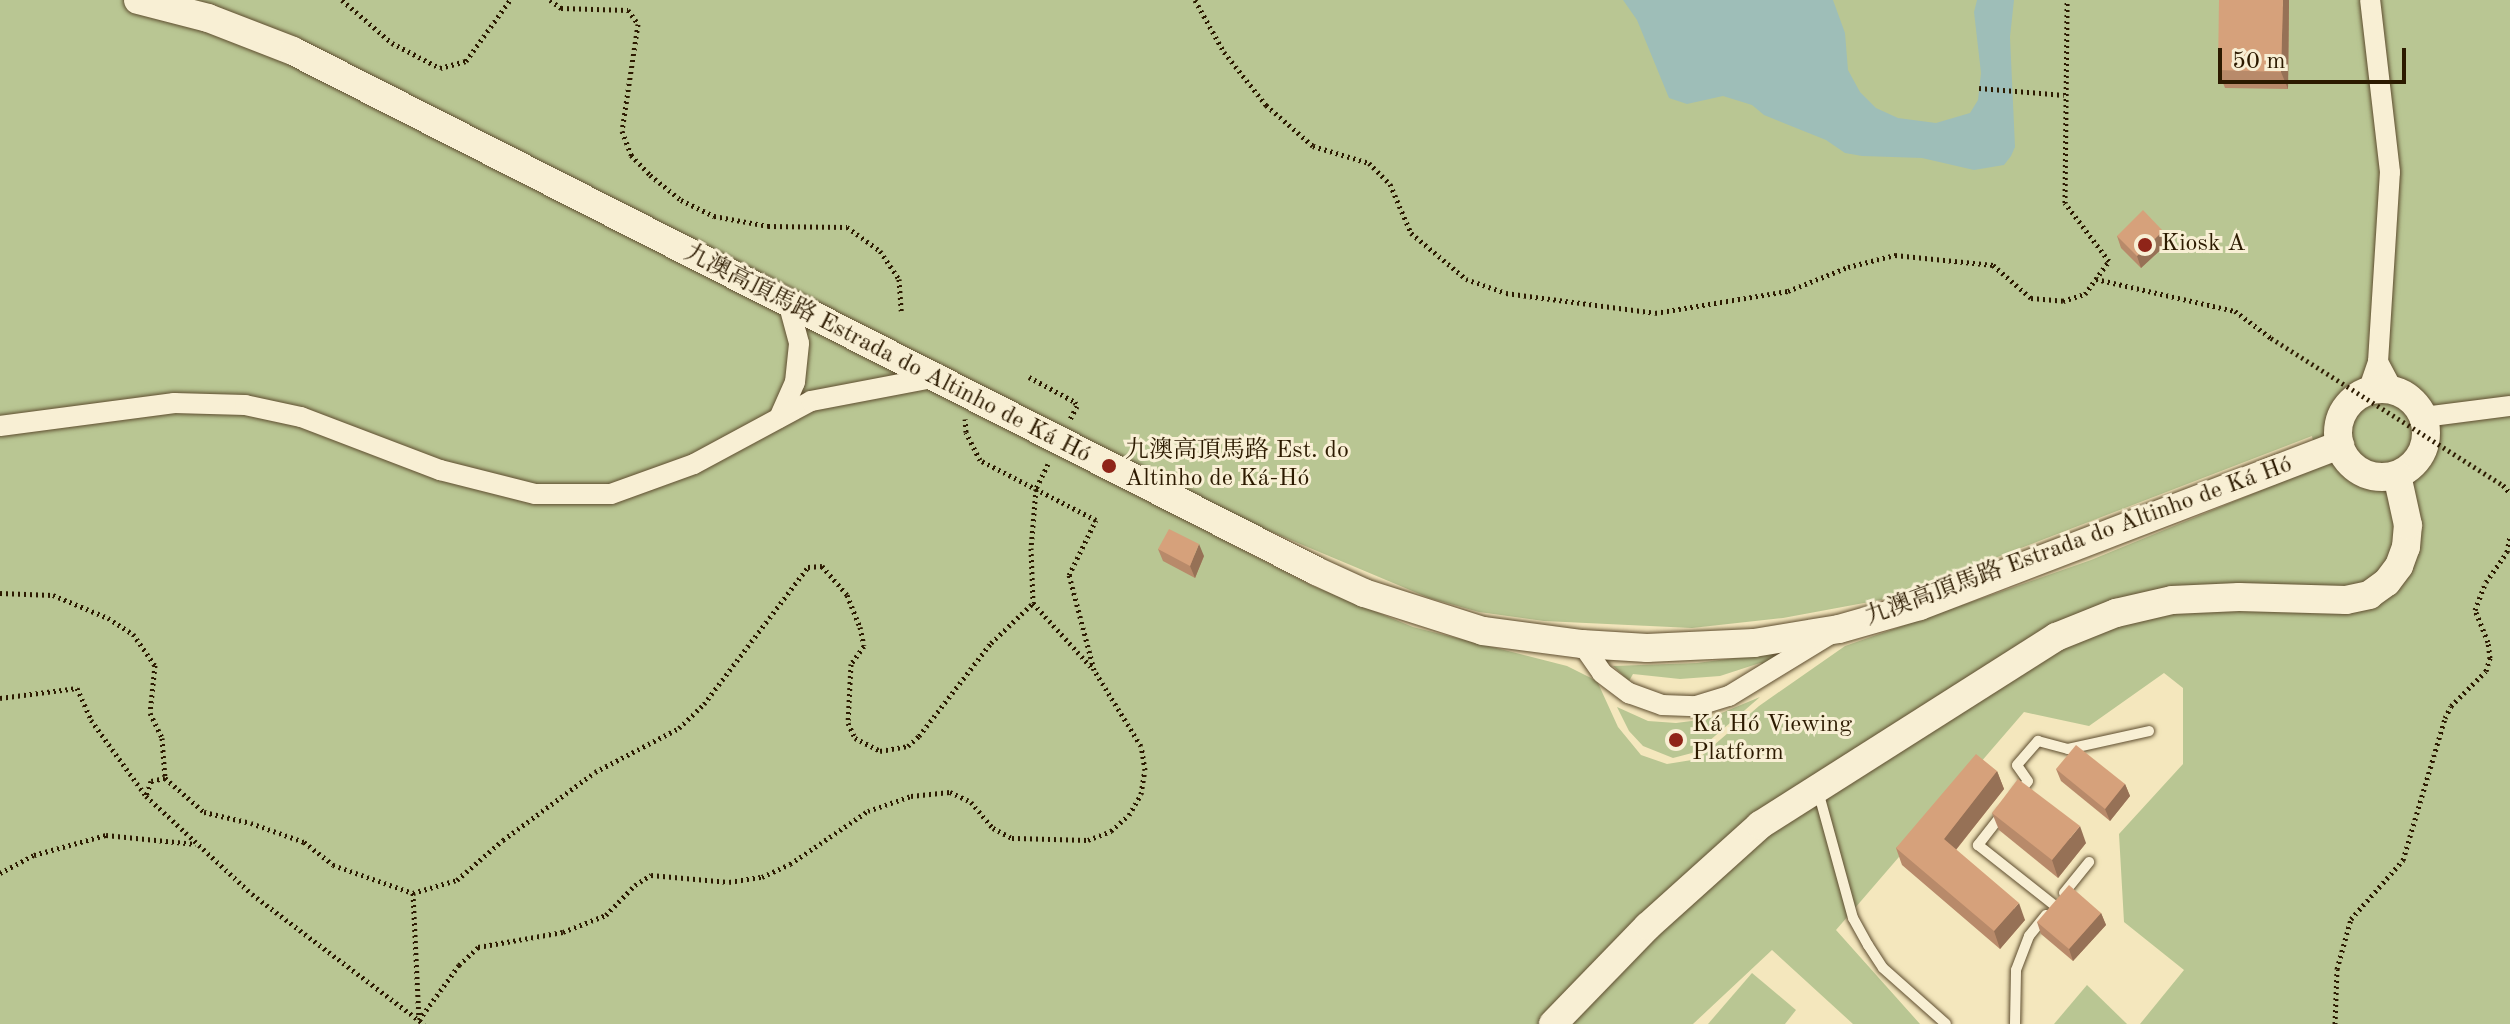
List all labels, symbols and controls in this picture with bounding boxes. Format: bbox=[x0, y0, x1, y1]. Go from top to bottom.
scale bar bbox=[2222, 32, 2410, 82]
text: 50 m bbox=[2232, 50, 2286, 74]
place label: Kiosk A bbox=[2161, 231, 2245, 259]
marker: Kiosk A bbox=[2136, 236, 2154, 254]
street label: 九澳高頂馬路 Estrada do Altinho de Ká Hó bbox=[679, 240, 1095, 470]
place label: 九澳高頂馬路 Est. do Altinho de Ká-Hó bbox=[1125, 438, 1349, 494]
street label: 九澳高頂馬路 Estrada do Altinho de Ká Hó bbox=[1862, 451, 2296, 633]
marker: 九澳高頂馬路 Est. do Altinho de Ká-Hó bbox=[1100, 457, 1118, 475]
place label: Ká Hó Viewing Platform bbox=[1692, 712, 1852, 768]
marker: Ká Hó Viewing Platform bbox=[1667, 731, 1685, 749]

